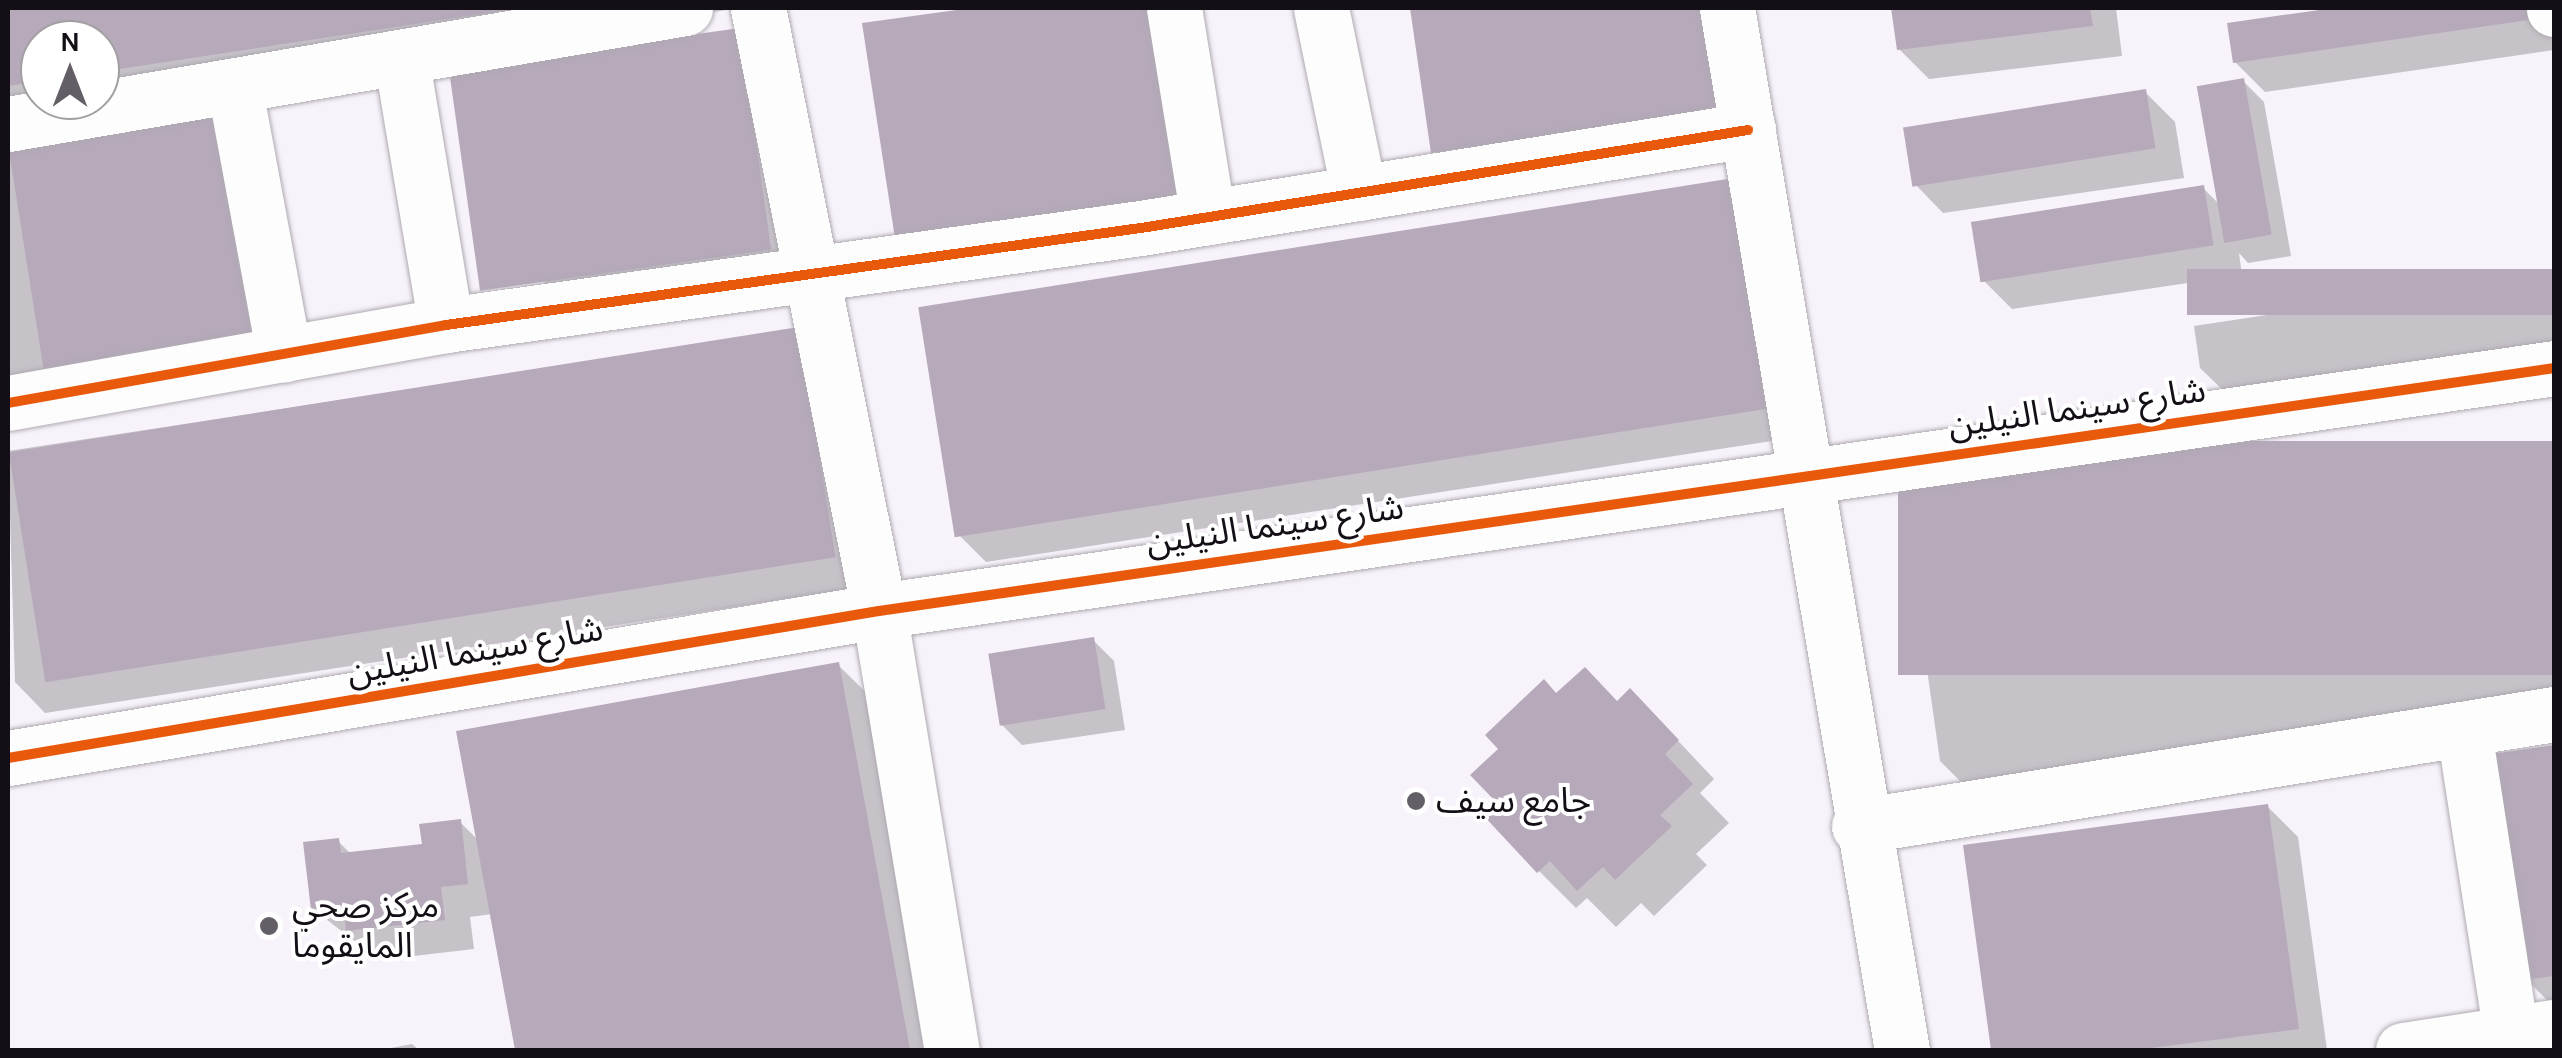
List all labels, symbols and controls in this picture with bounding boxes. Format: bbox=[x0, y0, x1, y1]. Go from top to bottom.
north arrow bbox=[20, 20, 120, 120]
text: N bbox=[60, 25, 80, 58]
street label: شارع سينما النيلين bbox=[1946, 369, 2208, 447]
street label: شارع سينما النيلين bbox=[1144, 486, 1406, 564]
street label: شارع سينما النيلين bbox=[344, 608, 606, 694]
place label: جامع سيف bbox=[1436, 780, 1591, 822]
marker: جامع سيف bbox=[1405, 790, 1427, 812]
place label: مركز صحي المايقوما bbox=[292, 885, 439, 967]
marker: مركز صحي المايقوما bbox=[256, 913, 282, 939]

